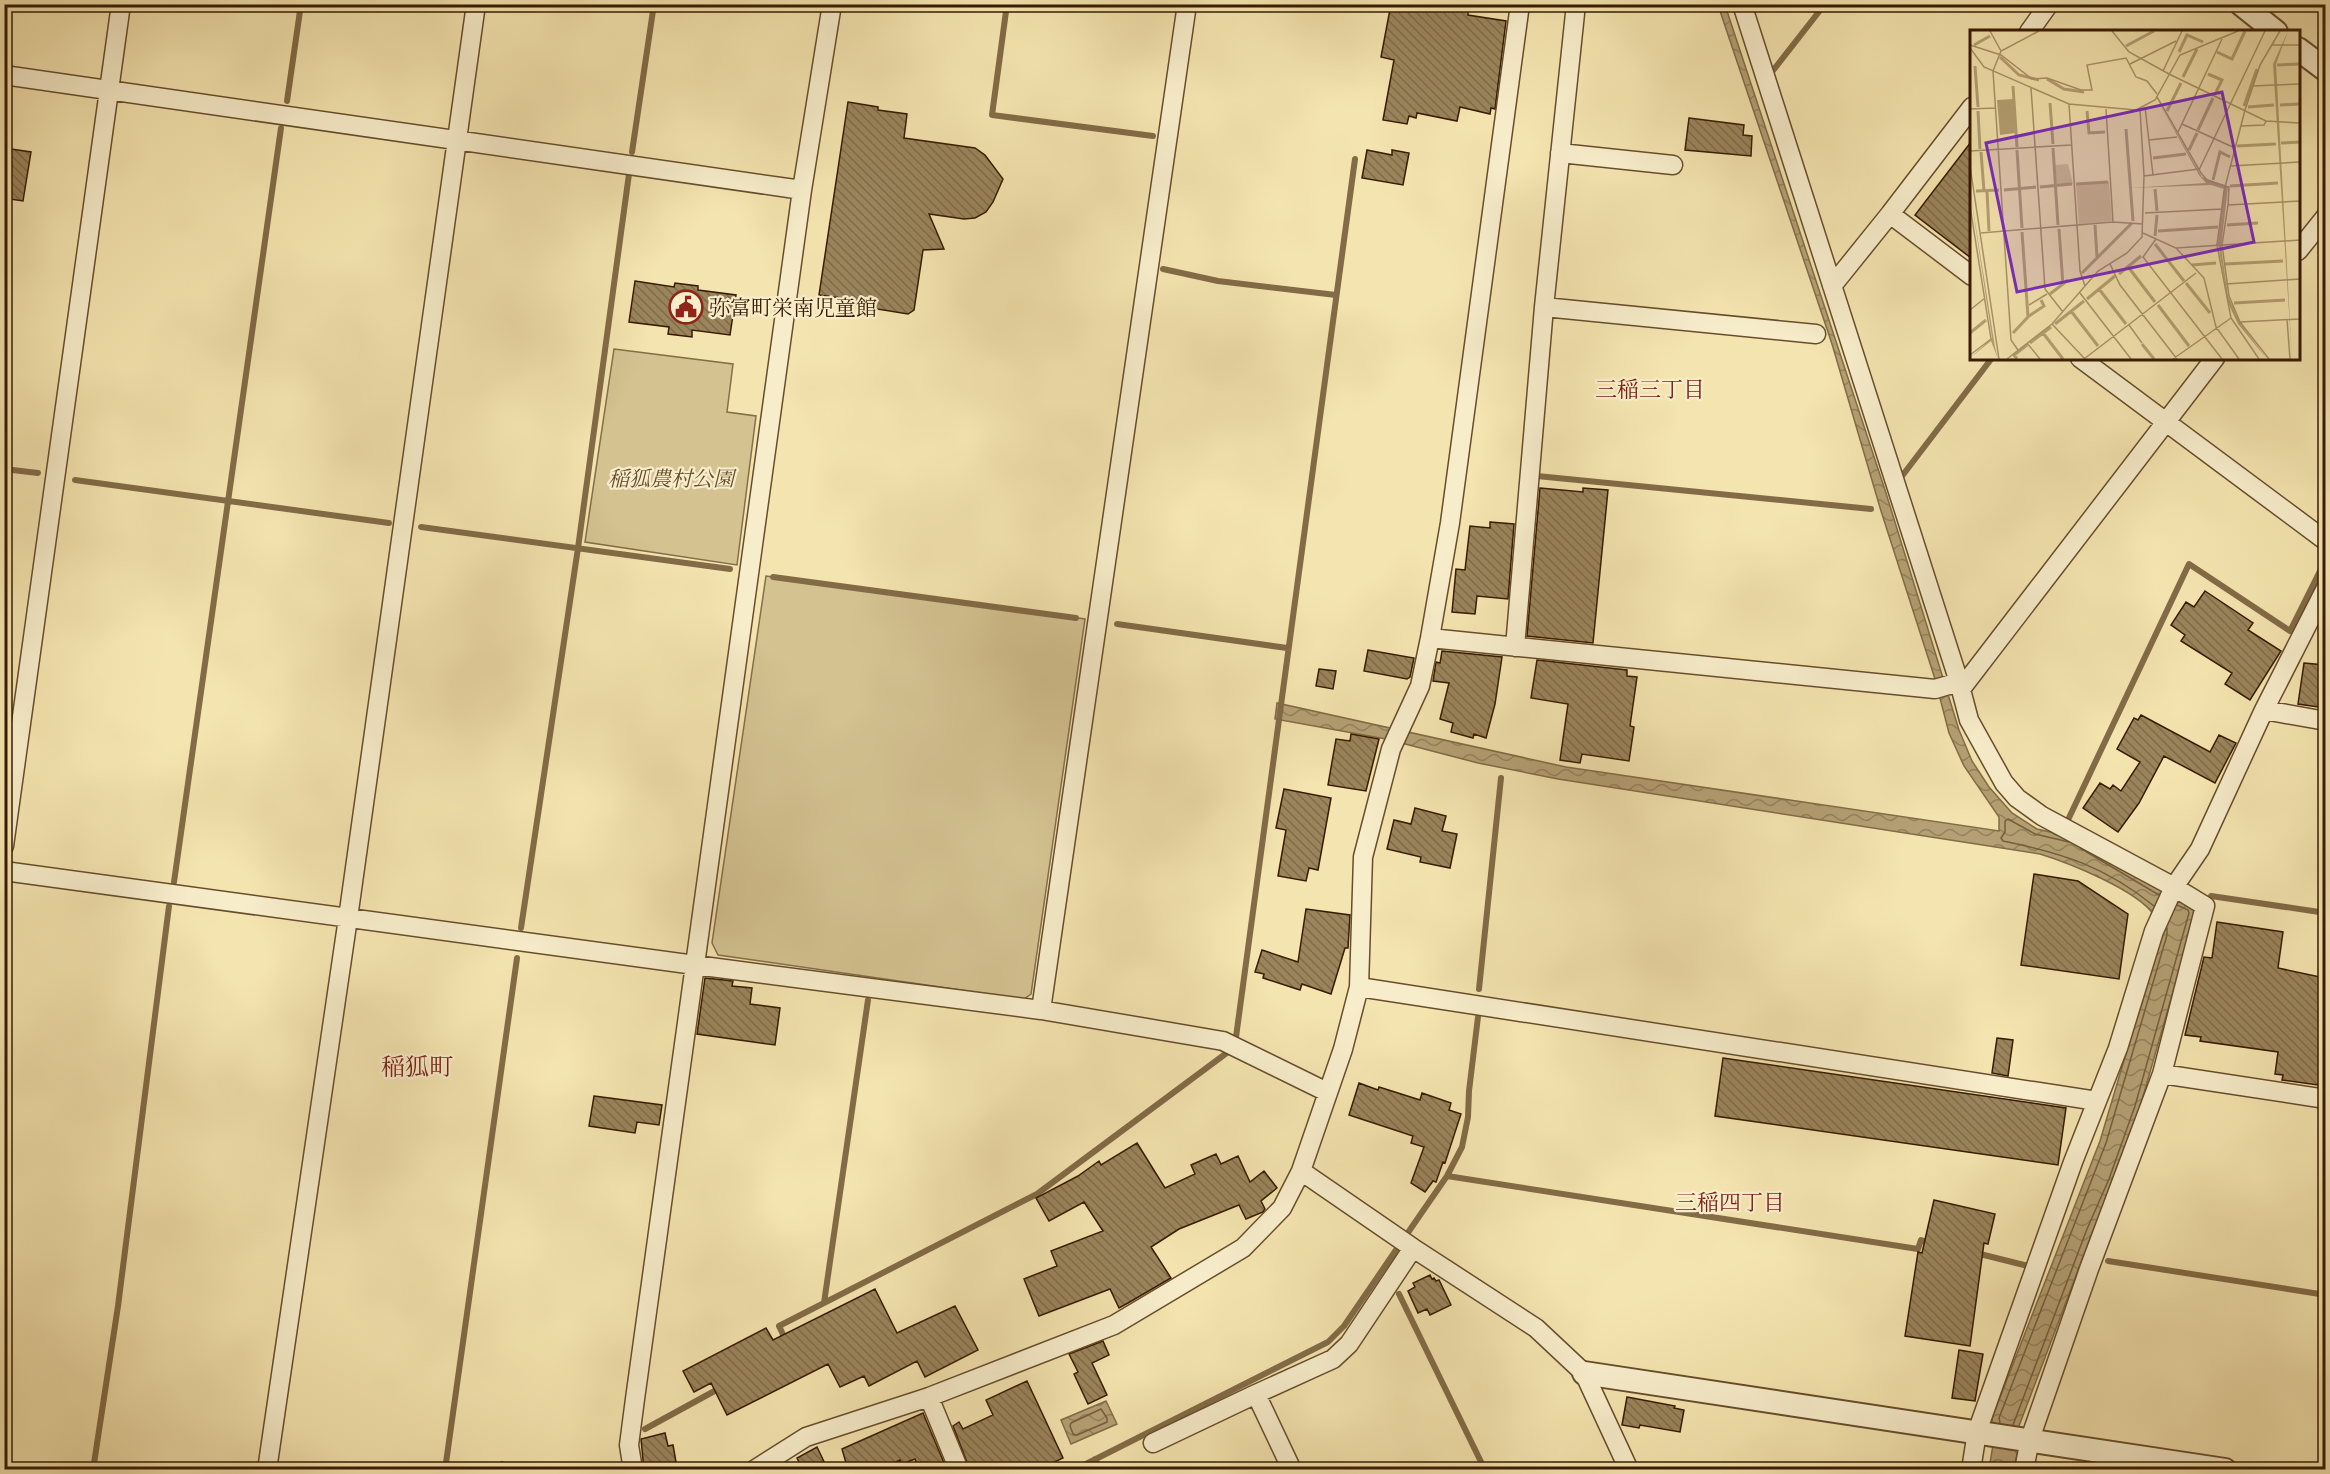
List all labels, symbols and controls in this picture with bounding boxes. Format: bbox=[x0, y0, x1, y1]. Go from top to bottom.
inset map bbox=[1970, 30, 2300, 360]
public building icon: 弥富町栄南児童館 bbox=[668, 289, 704, 325]
place label: 弥富町栄南児童館 bbox=[709, 294, 877, 321]
district label: 三稲三丁目 bbox=[1595, 375, 1705, 404]
park label: 稲狐農村公園 bbox=[608, 465, 737, 492]
district label: 稲狐町 bbox=[381, 1051, 453, 1082]
district label: 三稲四丁目 bbox=[1675, 1188, 1785, 1217]

